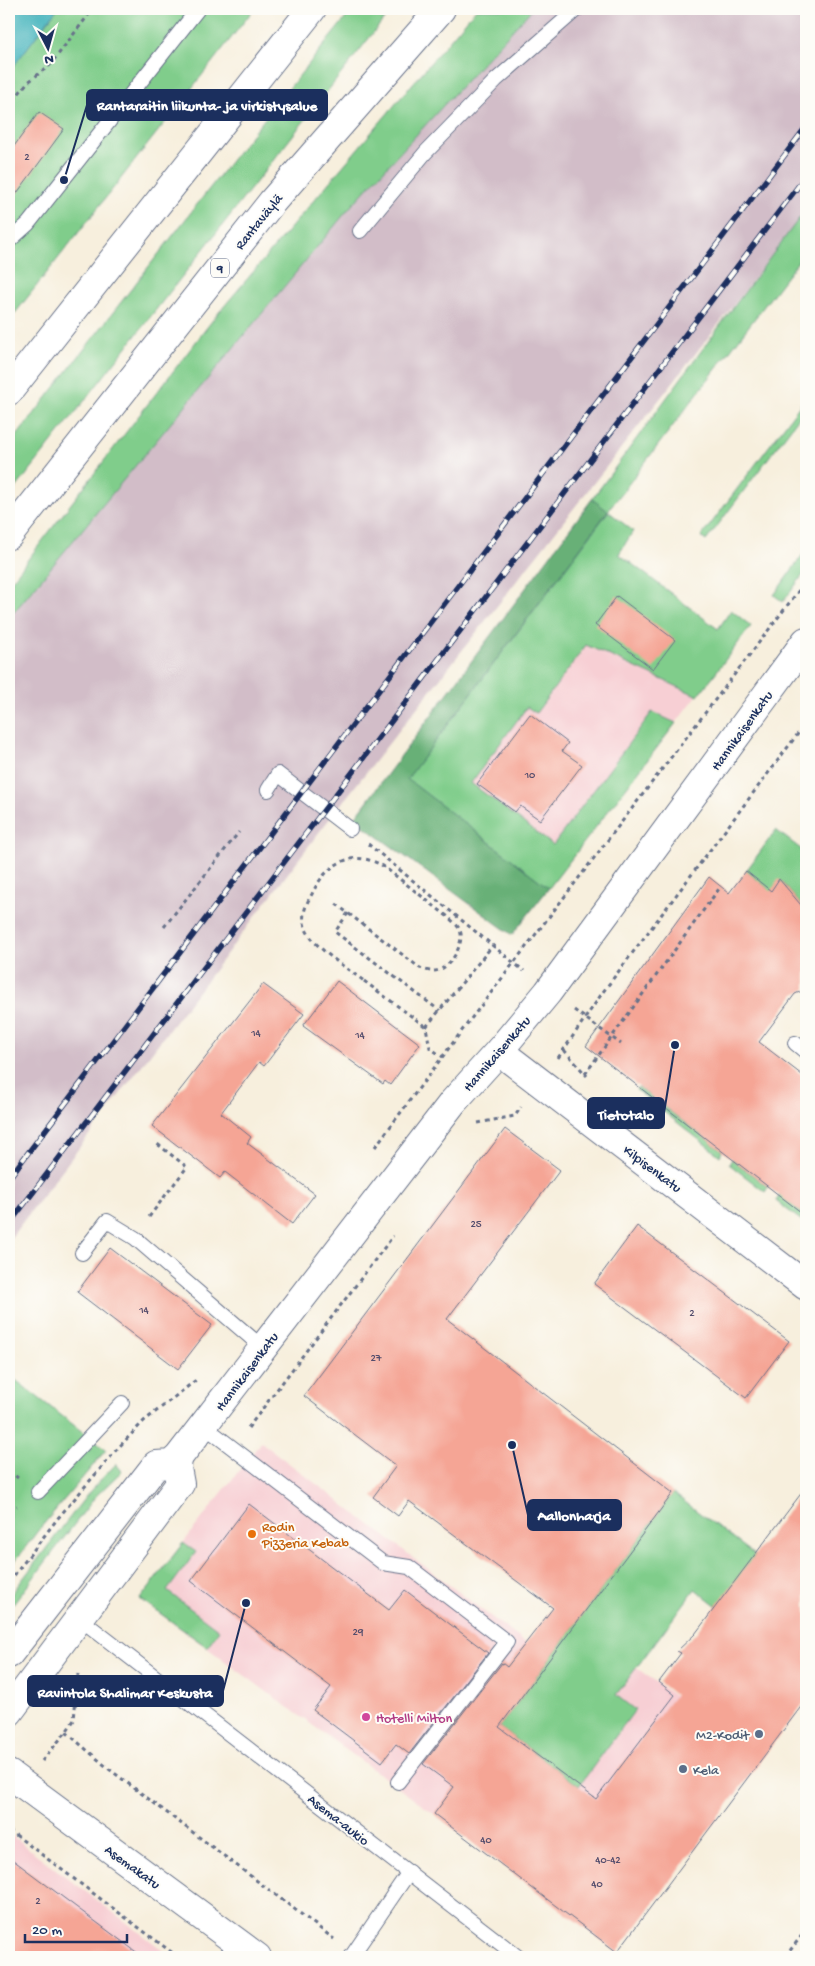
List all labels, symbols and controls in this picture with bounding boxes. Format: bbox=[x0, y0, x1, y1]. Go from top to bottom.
north arrow bbox=[22, 22, 72, 72]
text: N bbox=[44, 50, 55, 67]
callout: Rantaraitin liikunta- ja virkistysalue bbox=[87, 90, 327, 120]
text: Rantaraitin liikunta- ja virkistysalue bbox=[96, 98, 318, 116]
house number: 2 bbox=[24, 152, 30, 164]
street label: Rantaväylä bbox=[232, 190, 288, 254]
road number: 9 bbox=[211, 258, 229, 278]
street label: Hannikaisenkatu bbox=[708, 688, 778, 775]
house number: 10 bbox=[524, 770, 535, 782]
street label: Hannikaisenkatu bbox=[460, 1013, 536, 1096]
house number: 14 bbox=[250, 1028, 262, 1040]
house number: 14 bbox=[354, 1030, 366, 1042]
callout: Tietotalo bbox=[588, 1098, 664, 1128]
text: Tietotalo bbox=[597, 1107, 654, 1125]
street label: Kilpisenkatu bbox=[619, 1142, 685, 1198]
house number: 25 bbox=[470, 1219, 482, 1231]
house number: 14 bbox=[138, 1305, 150, 1317]
house number: 2 bbox=[689, 1308, 695, 1320]
street label: Hannikaisenkatu bbox=[213, 1329, 283, 1415]
house number: 27 bbox=[370, 1353, 382, 1365]
callout: Aallonharja bbox=[528, 1500, 621, 1530]
text: Aallonharja bbox=[536, 1508, 611, 1526]
place label: Rodin Pizzeria Kebab bbox=[261, 1520, 350, 1553]
marker: Rodin Pizzeria Kebab bbox=[246, 1528, 258, 1540]
house number: 29 bbox=[353, 1627, 364, 1639]
callout: Ravintola Shalimar Keskusta bbox=[28, 1676, 223, 1706]
text: Ravintola Shalimar Keskusta bbox=[36, 1685, 213, 1703]
marker: Hotelli Milton bbox=[360, 1711, 372, 1723]
place label: Hotelli Milton bbox=[376, 1711, 453, 1728]
place label: M2-Kodit bbox=[696, 1728, 750, 1745]
marker: M2-Kodit bbox=[753, 1728, 765, 1740]
marker: Kela bbox=[677, 1763, 689, 1775]
place label: Kela bbox=[693, 1763, 720, 1780]
street label: Asema-aukio bbox=[303, 1792, 372, 1850]
house number: 40 bbox=[480, 1835, 492, 1847]
street label: Asemakatu bbox=[100, 1842, 163, 1894]
house number: 40-42 bbox=[595, 1855, 621, 1867]
house number: 40 bbox=[591, 1879, 603, 1891]
house number: 2 bbox=[35, 1896, 41, 1908]
scale bar bbox=[25, 1911, 128, 1943]
text: 20 m bbox=[32, 1922, 62, 1940]

